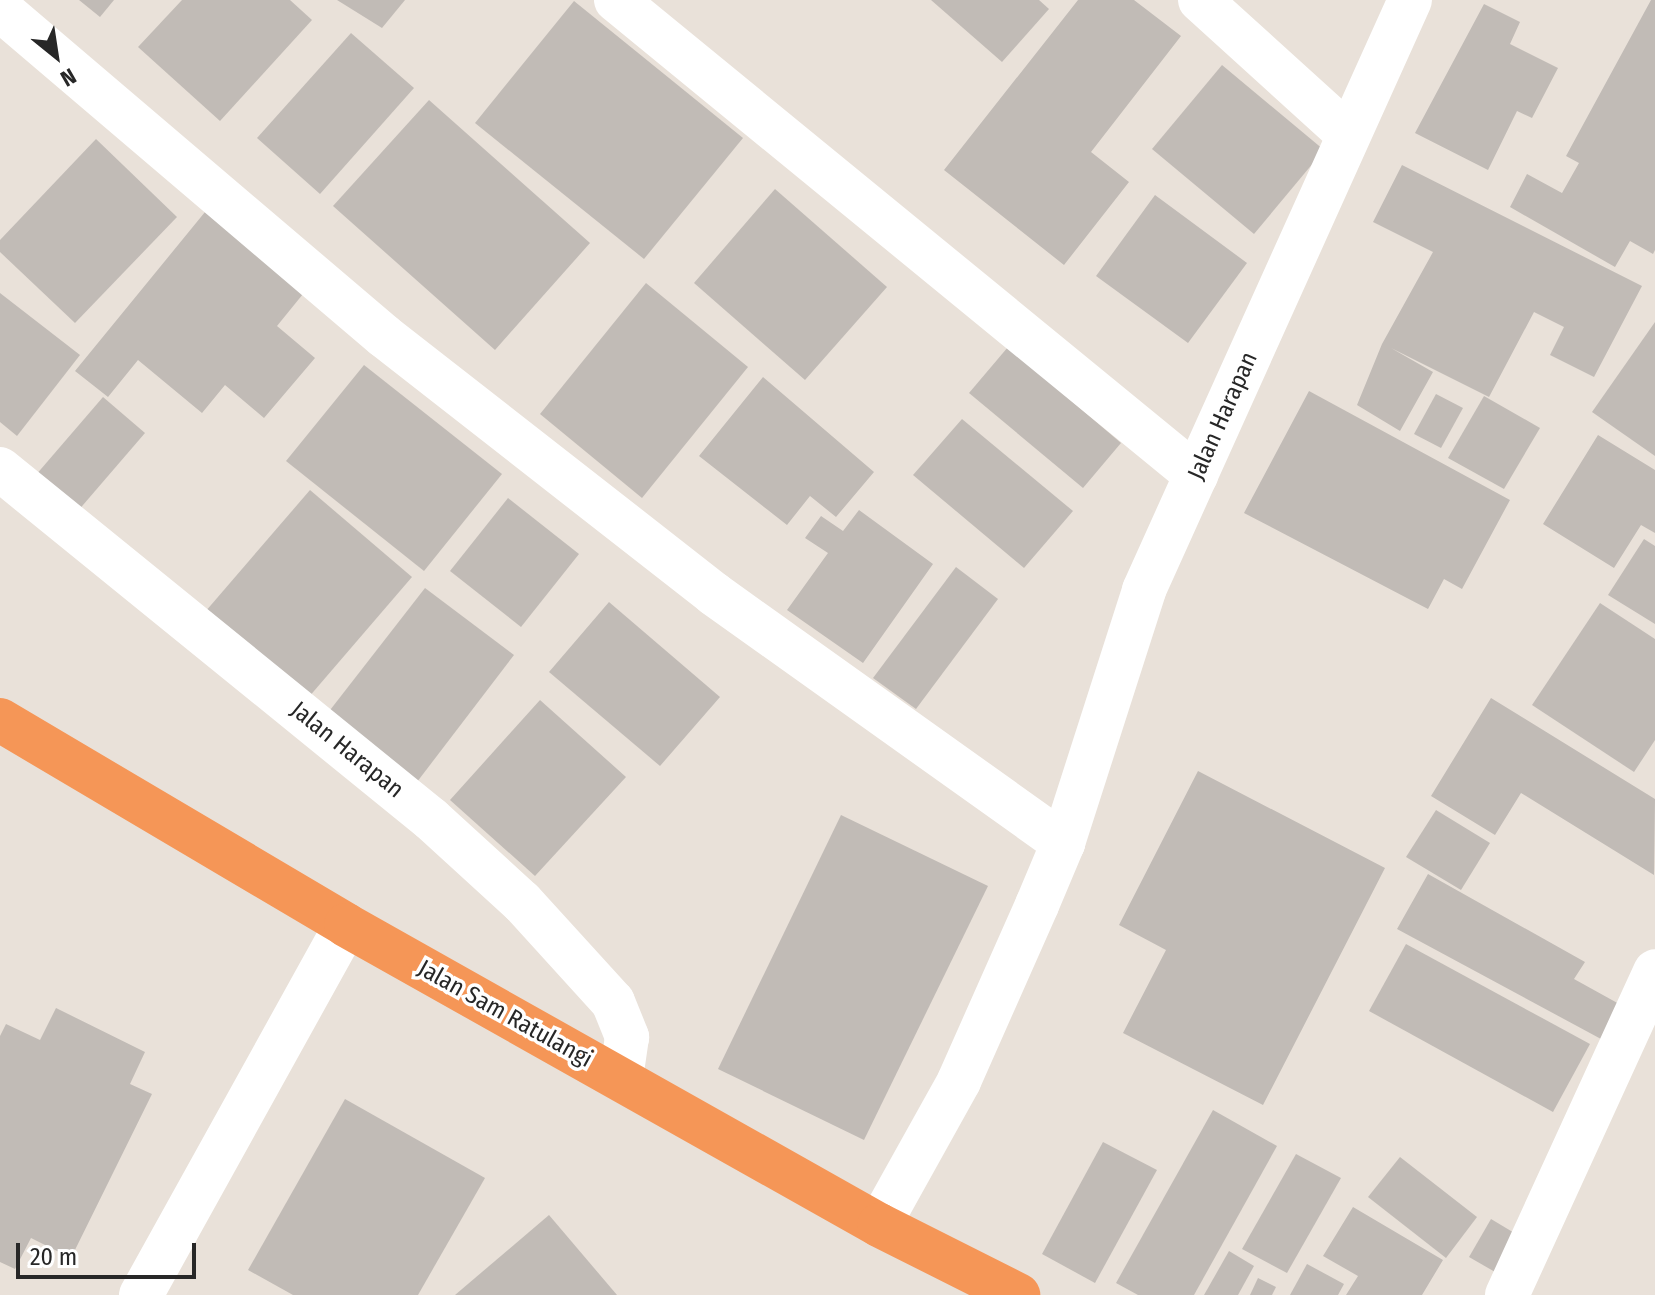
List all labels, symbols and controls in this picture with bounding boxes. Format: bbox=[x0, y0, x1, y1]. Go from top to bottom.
north arrow bbox=[16, 16, 96, 96]
text: N bbox=[56, 62, 81, 92]
street label: Jalan Harapan bbox=[1182, 348, 1264, 484]
street label: Jalan Harapan bbox=[285, 696, 409, 804]
street label: Jalan Sam Ratulangi bbox=[413, 954, 597, 1074]
scale bar bbox=[20, 1227, 200, 1277]
text: 20 m bbox=[30, 1243, 77, 1271]

